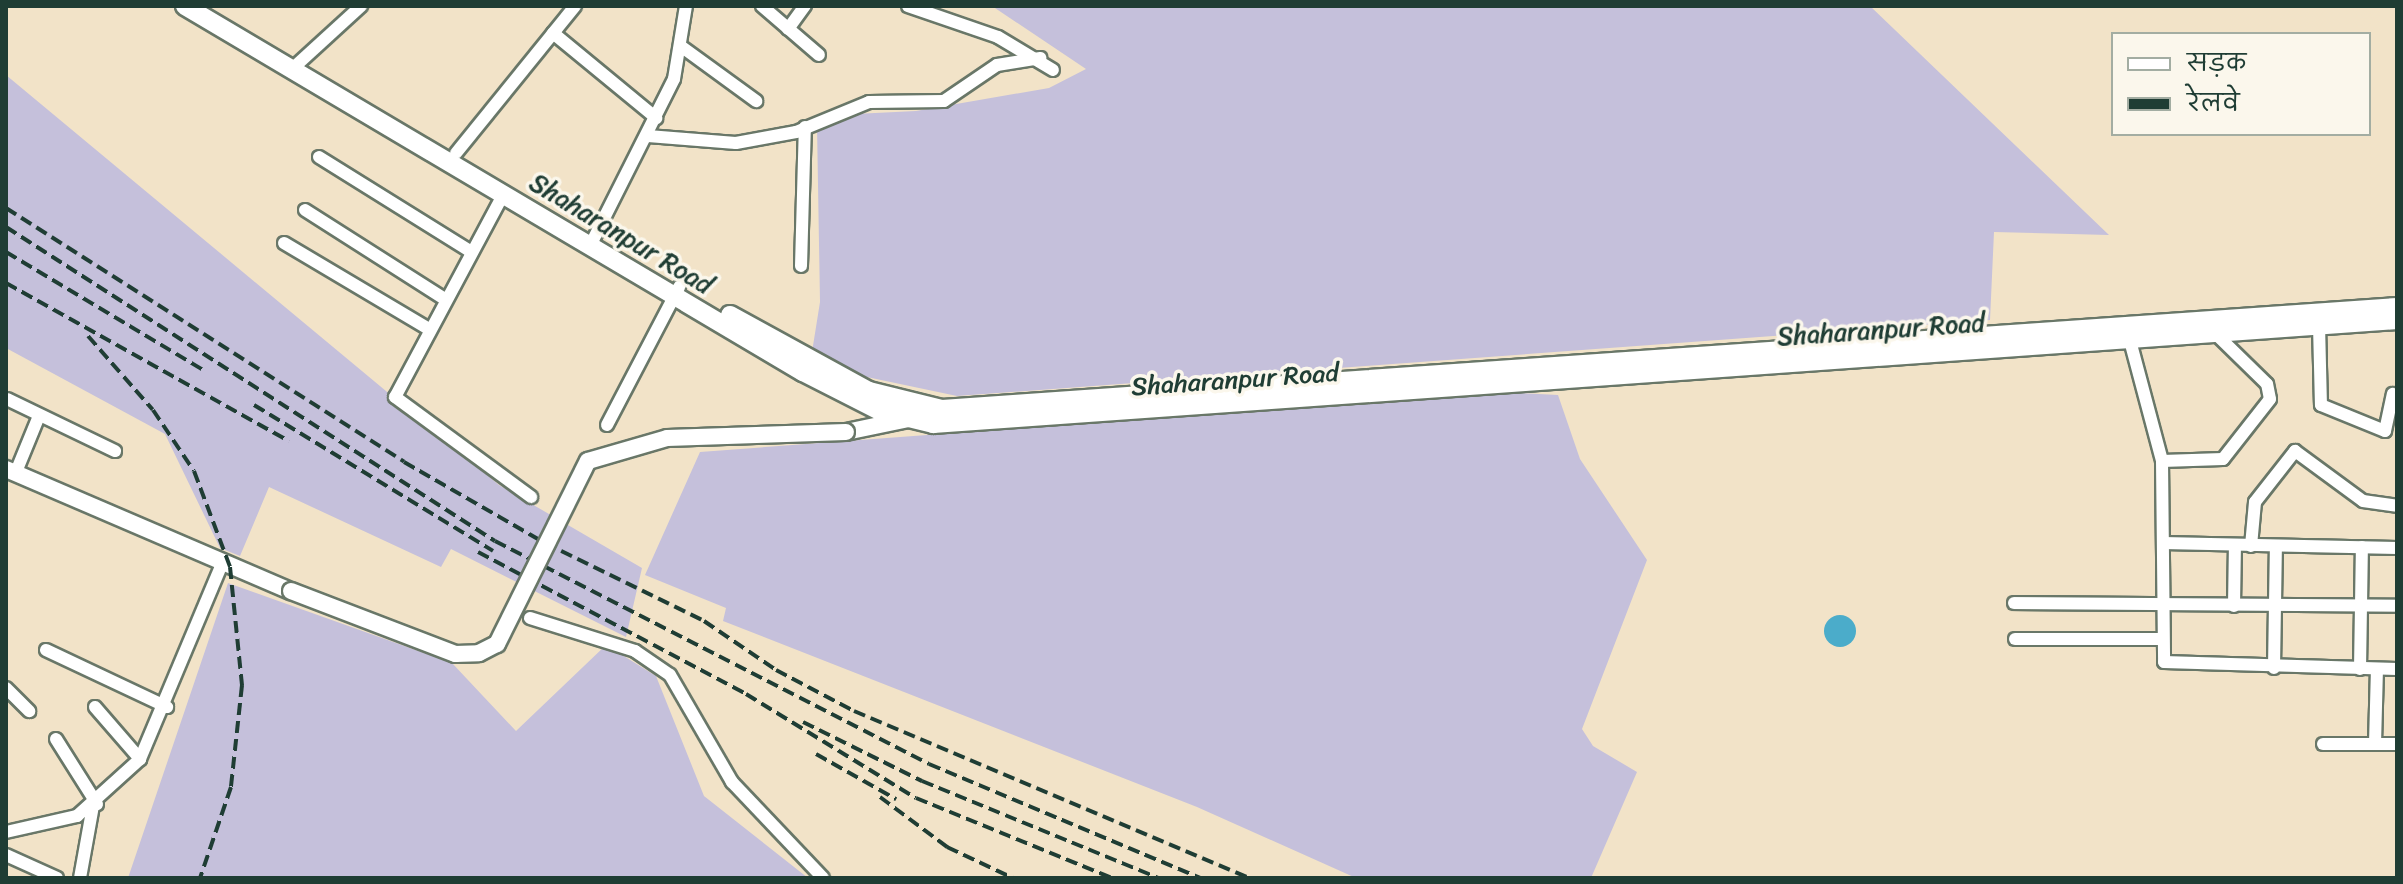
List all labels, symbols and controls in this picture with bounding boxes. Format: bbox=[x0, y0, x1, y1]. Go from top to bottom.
legend bbox=[2111, 32, 2371, 136]
text: सड़क bbox=[2187, 42, 2246, 84]
text: रेलवे bbox=[2187, 82, 2240, 124]
street label: Shaharanpur Road bbox=[524, 167, 718, 301]
street label: Shaharanpur Road bbox=[1776, 307, 1986, 353]
street label: Shaharanpur Road bbox=[1130, 357, 1340, 403]

